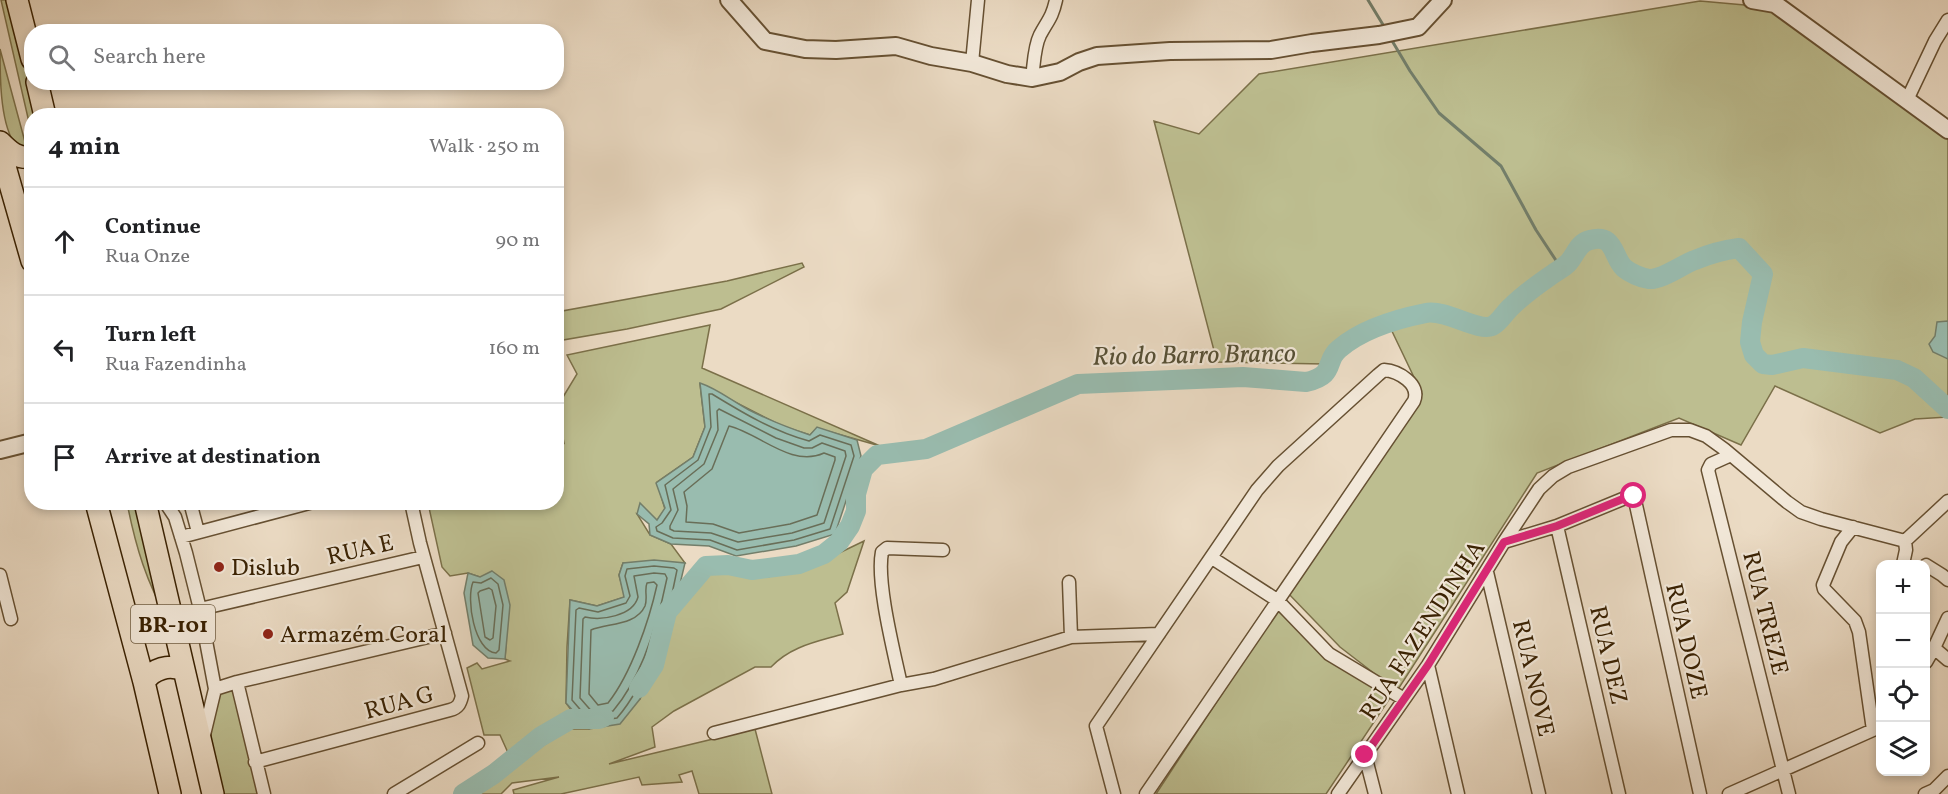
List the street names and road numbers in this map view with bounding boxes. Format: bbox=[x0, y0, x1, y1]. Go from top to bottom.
street label: RUA E bbox=[324, 527, 397, 575]
street label: RUA FAZENDINHA bbox=[1353, 534, 1495, 728]
street label: RUA TREZE bbox=[1732, 548, 1796, 679]
street label: RUA DOZE bbox=[1655, 580, 1715, 703]
street label: RUA DEZ bbox=[1579, 603, 1635, 708]
road number: BR-101 bbox=[131, 605, 215, 643]
street label: RUA NOVE bbox=[1502, 617, 1562, 740]
street label: RUA G bbox=[361, 678, 438, 730]

